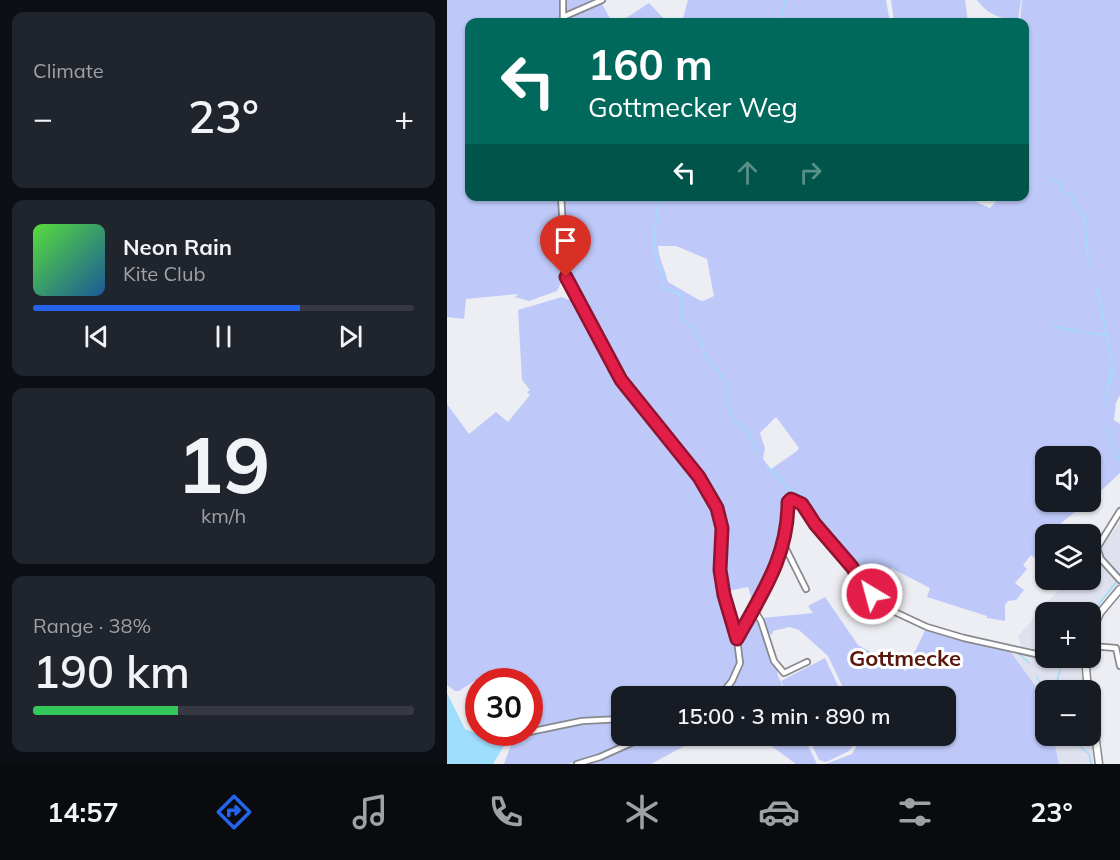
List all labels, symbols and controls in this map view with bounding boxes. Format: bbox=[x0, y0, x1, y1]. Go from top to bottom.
text: 160 m bbox=[588, 38, 713, 91]
icon: left bbox=[489, 42, 567, 120]
text: Climate bbox=[33, 58, 104, 83]
text: 23° bbox=[188, 88, 259, 144]
text: Gottmecker Weg bbox=[588, 90, 798, 124]
text: − bbox=[33, 97, 53, 138]
text: + bbox=[394, 97, 414, 138]
icon: left bbox=[668, 156, 701, 189]
icon: ahead bbox=[731, 156, 764, 189]
icon: right bbox=[794, 156, 827, 189]
pin bbox=[540, 215, 591, 277]
icon: arrive bbox=[549, 224, 582, 257]
text: Neon Rain bbox=[123, 233, 232, 261]
text: Kite Club bbox=[123, 261, 205, 286]
icon: previous bbox=[80, 320, 113, 353]
icon: pause bbox=[207, 320, 240, 353]
icon: next bbox=[334, 320, 367, 353]
text: 19 bbox=[177, 415, 270, 513]
map controls bbox=[1035, 446, 1101, 746]
button: sound bbox=[1035, 446, 1101, 512]
text: km/h bbox=[201, 503, 246, 528]
button: layers bbox=[1035, 524, 1101, 590]
position arrow bbox=[840, 562, 904, 626]
button: + bbox=[1035, 602, 1101, 668]
text: Range · 38% bbox=[33, 613, 151, 638]
text: 190 km bbox=[33, 643, 190, 699]
district label: Gottmecke bbox=[849, 644, 961, 672]
speed limit sign: 30 bbox=[465, 668, 543, 746]
button: − bbox=[1035, 680, 1101, 746]
text: 15:00 · 3 min · 890 m bbox=[676, 702, 891, 730]
icon: directions bbox=[213, 791, 255, 833]
icon: music bbox=[349, 791, 391, 833]
icon: phone bbox=[485, 791, 527, 833]
icon: climate bbox=[621, 791, 663, 833]
icon: car bbox=[758, 791, 800, 833]
icon: filters bbox=[894, 791, 936, 833]
text: 14:57 bbox=[47, 795, 119, 829]
text: 23° bbox=[1030, 795, 1073, 829]

